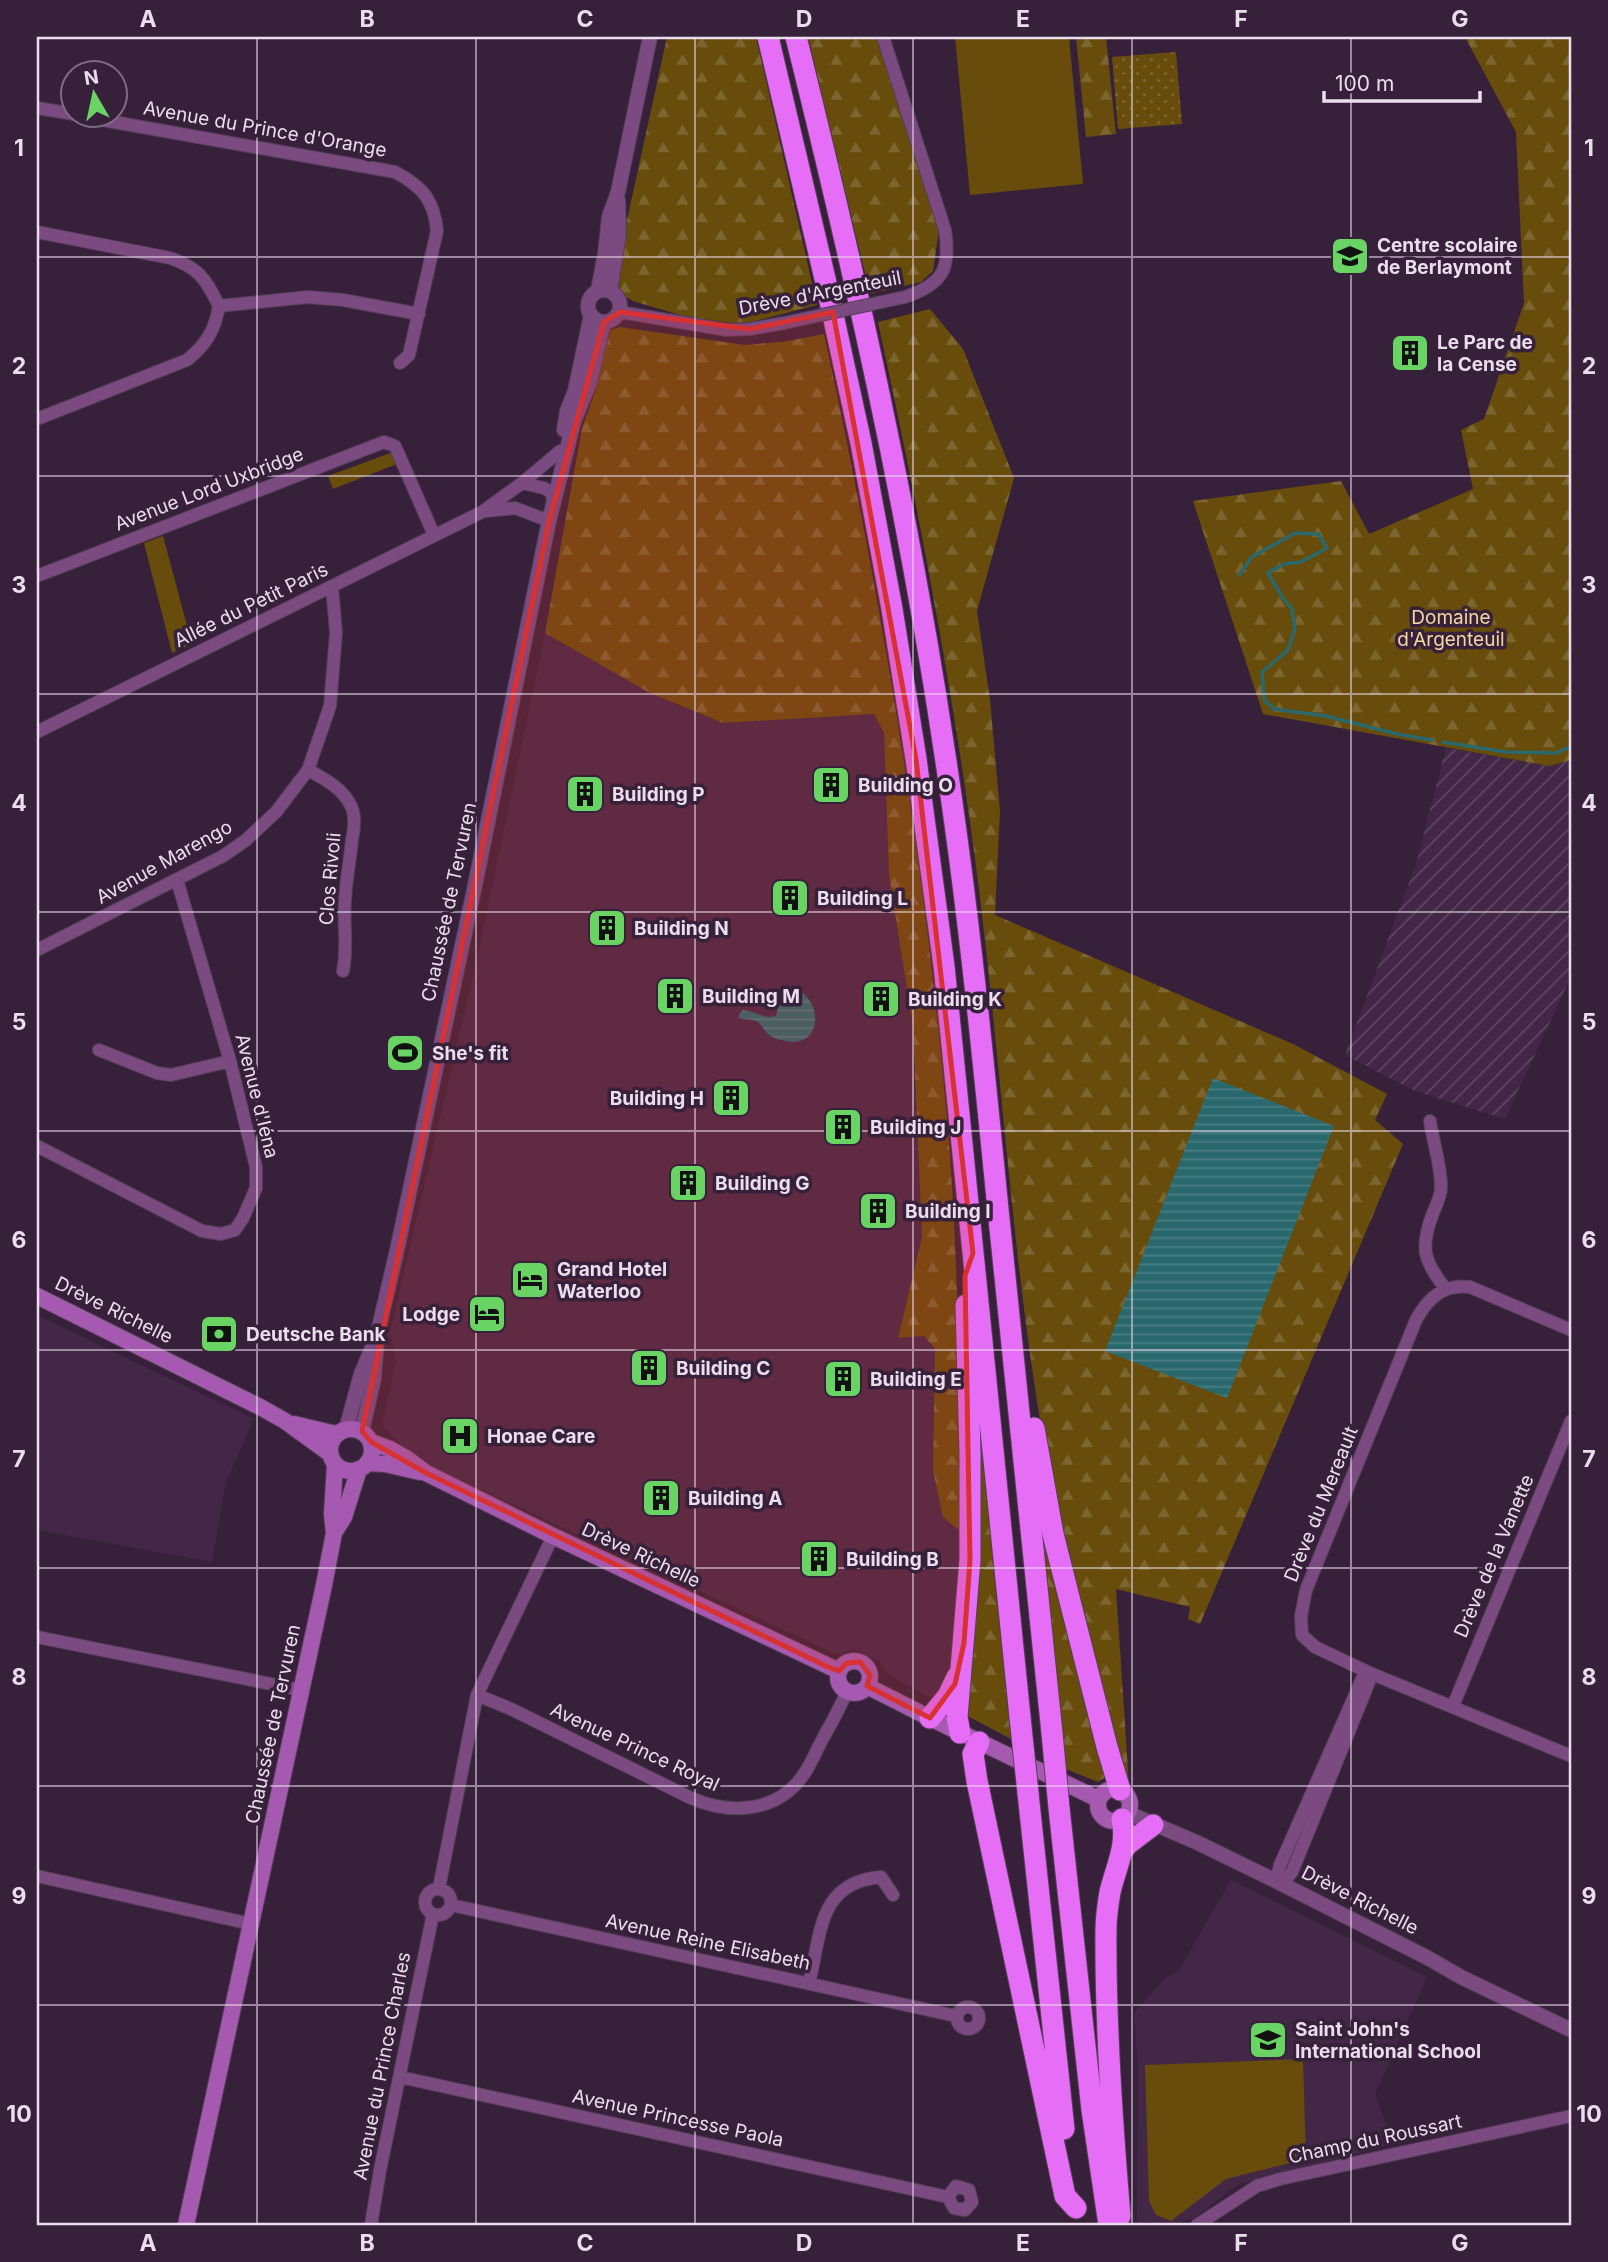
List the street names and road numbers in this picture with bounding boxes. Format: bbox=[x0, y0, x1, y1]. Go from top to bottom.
street label: Avenue du Prince d'Orange bbox=[142, 96, 388, 162]
street label: Drève d'Argenteuil bbox=[737, 266, 903, 320]
street label: Avenue Lord Uxbridge bbox=[111, 442, 307, 536]
street label: Allée du Petit Paris bbox=[170, 558, 332, 652]
street label: Chaussée de Tervuren bbox=[417, 800, 481, 1004]
street label: Avenue Marengo bbox=[92, 815, 236, 909]
street label: Clos Rivoli bbox=[314, 832, 346, 926]
street label: Avenue d'Iéna bbox=[230, 1031, 284, 1161]
street label: Drève Richelle bbox=[51, 1272, 177, 1348]
street label: Drève du Mereault bbox=[1279, 1423, 1363, 1585]
street label: Drève de la Vanette bbox=[1449, 1471, 1539, 1641]
street label: Drève Richelle bbox=[578, 1517, 704, 1593]
street label: Chaussée de Tervuren bbox=[241, 1622, 305, 1826]
street label: Avenue Prince Royal bbox=[547, 1698, 723, 1796]
street label: Drève Richelle bbox=[1298, 1861, 1422, 1939]
street label: Avenue Reine Elisabeth bbox=[603, 1909, 813, 1975]
street label: Avenue du Prince Charles bbox=[349, 1950, 415, 2182]
street label: Avenue Princesse Paola bbox=[570, 2084, 786, 2152]
street label: Champ du Roussart bbox=[1286, 2109, 1464, 2169]

